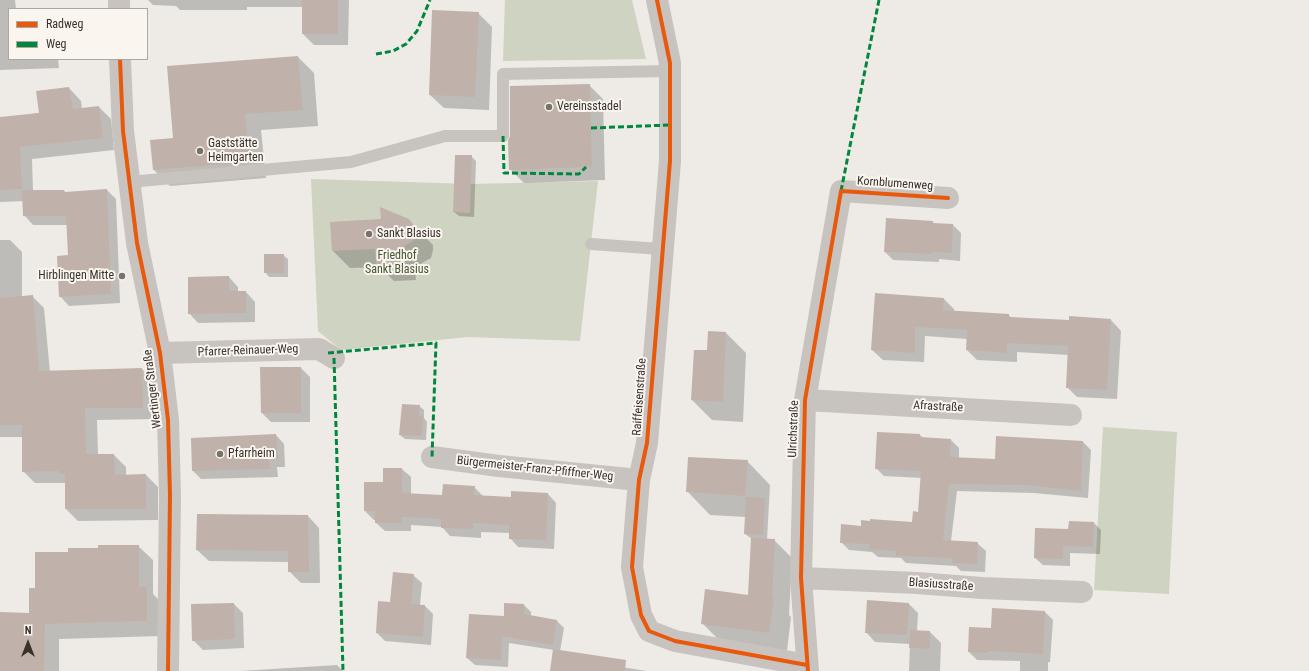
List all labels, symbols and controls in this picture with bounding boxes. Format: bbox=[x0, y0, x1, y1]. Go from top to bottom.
legend bbox=[8, 8, 148, 60]
text: Radweg bbox=[46, 17, 83, 31]
text: Weg bbox=[46, 37, 67, 51]
place label: Vereinsstadel bbox=[557, 100, 621, 114]
marker: Vereinsstadel bbox=[544, 102, 554, 112]
place label: Gaststätte Heimgarten bbox=[208, 137, 263, 165]
marker: Gaststätte Heimgarten bbox=[195, 146, 205, 156]
street label: Kornblumenweg bbox=[857, 174, 933, 194]
place label: Sankt Blasius bbox=[377, 227, 441, 241]
marker: Sankt Blasius bbox=[364, 229, 374, 239]
park label: Friedhof Sankt Blasius bbox=[365, 249, 429, 277]
place label: Hirblingen Mitte bbox=[38, 269, 114, 283]
marker: Hirblingen Mitte bbox=[117, 271, 127, 281]
street label: Pfarrer-Reinauer-Weg bbox=[198, 342, 298, 360]
street label: Wertinger Straße bbox=[141, 349, 165, 429]
street label: Raiffeisenstraße bbox=[630, 358, 650, 436]
street label: Afrastraße bbox=[913, 399, 963, 415]
street label: Ulrichstraße bbox=[786, 400, 802, 458]
place label: Pfarrheim bbox=[228, 447, 275, 461]
marker: Pfarrheim bbox=[215, 449, 225, 459]
street label: Bürgermeister-Franz-Pfiffner-Weg bbox=[456, 454, 614, 484]
street label: Blasiusstraße bbox=[908, 576, 974, 594]
north arrow bbox=[8, 623, 48, 663]
text: N bbox=[25, 624, 31, 637]

